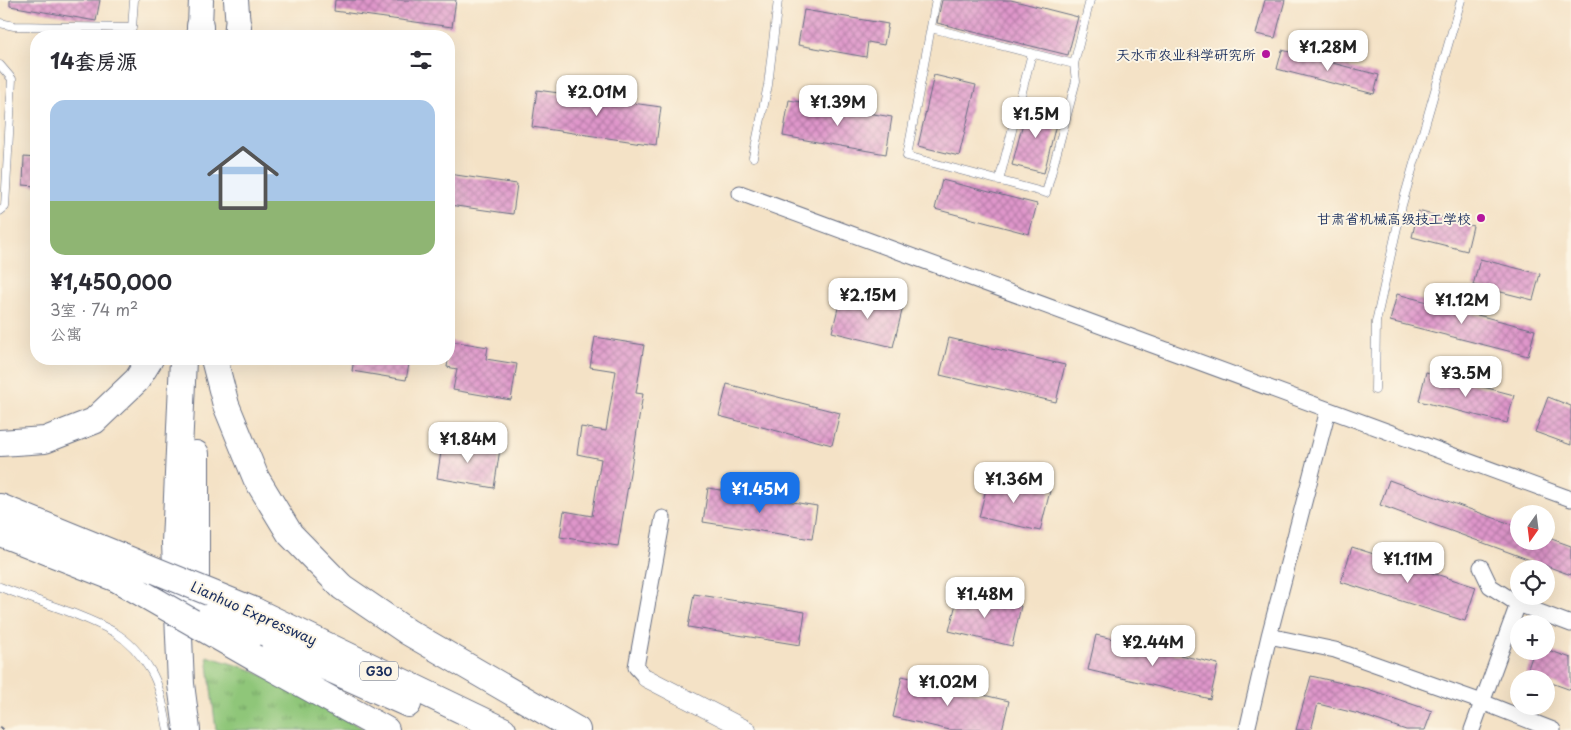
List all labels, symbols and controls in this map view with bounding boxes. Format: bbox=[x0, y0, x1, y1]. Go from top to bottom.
pin: ¥1.28M bbox=[1287, 30, 1369, 72]
text: ¥1.28M bbox=[1299, 34, 1357, 58]
text: 14套房源 bbox=[50, 44, 137, 76]
place label: 天水市农业科学研究所 bbox=[1116, 44, 1256, 65]
icon: filters bbox=[407, 46, 435, 74]
marker: 天水市农业科学研究所 bbox=[1260, 48, 1272, 60]
pin: ¥2.01M bbox=[556, 74, 638, 117]
text: ¥2.01M bbox=[567, 79, 627, 103]
pin: ¥1.39M bbox=[797, 84, 879, 127]
text: ¥1.39M bbox=[810, 89, 866, 113]
pin: ¥1.5M bbox=[1001, 96, 1071, 139]
text: ¥1.5M bbox=[1013, 101, 1059, 125]
icon: home bbox=[198, 133, 288, 223]
place label: 甘肃省机械高级技工学校 bbox=[1317, 208, 1471, 229]
marker: 甘肃省机械高级技工学校 bbox=[1475, 212, 1487, 224]
text: ¥1,450,000 bbox=[50, 265, 172, 297]
pin: ¥2.15M bbox=[827, 278, 909, 320]
text: ¥2.15M bbox=[839, 282, 897, 306]
pin: ¥1.12M bbox=[1421, 282, 1503, 325]
text: ¥1.12M bbox=[1435, 287, 1489, 311]
text: 3室 · 74 m² bbox=[50, 297, 138, 321]
text: 公寓 bbox=[50, 321, 82, 345]
pin: ¥3.5M bbox=[1431, 356, 1501, 398]
text: ¥3.5M bbox=[1441, 360, 1491, 384]
pin: ¥1.84M bbox=[427, 422, 509, 464]
text: ¥1.84M bbox=[439, 426, 497, 450]
pin: ¥1.36M bbox=[973, 462, 1055, 504]
text: ¥1.36M bbox=[985, 466, 1043, 490]
pin: ¥1.45M bbox=[719, 472, 801, 514]
text: ¥1.45M bbox=[732, 476, 788, 500]
north arrow bbox=[1510, 505, 1555, 550]
map controls bbox=[1510, 505, 1555, 715]
pin: ¥1.11M bbox=[1367, 542, 1449, 584]
text: ¥1.11M bbox=[1383, 546, 1433, 570]
button: locate bbox=[1510, 560, 1555, 605]
street label: Lianhuo Expressway bbox=[188, 576, 320, 650]
pin: ¥1.48M bbox=[944, 576, 1026, 619]
text: ¥1.48M bbox=[957, 581, 1013, 605]
button: + bbox=[1510, 615, 1555, 660]
pin: ¥2.44M bbox=[1112, 624, 1194, 667]
text: ¥2.44M bbox=[1122, 629, 1184, 653]
road number: G30 bbox=[360, 661, 398, 680]
pin: ¥1.02M bbox=[907, 664, 989, 707]
text: ¥1.02M bbox=[919, 669, 977, 693]
button: − bbox=[1510, 670, 1555, 715]

